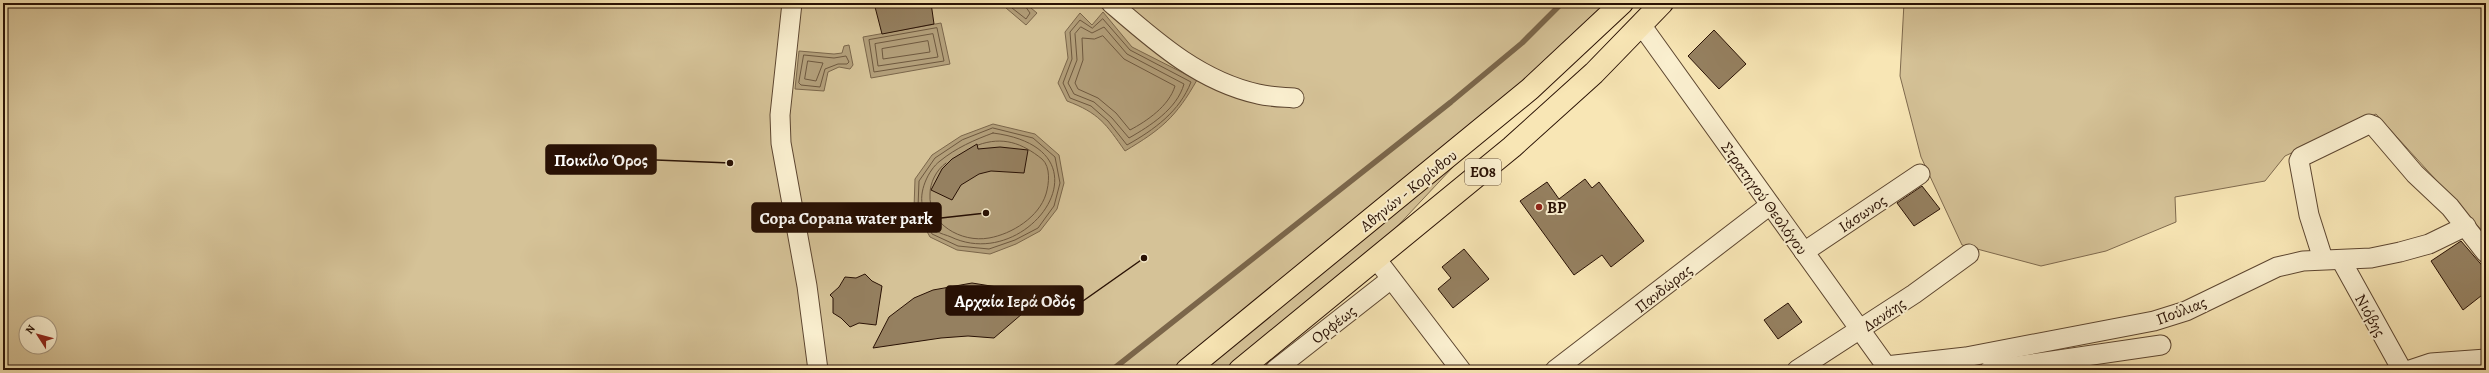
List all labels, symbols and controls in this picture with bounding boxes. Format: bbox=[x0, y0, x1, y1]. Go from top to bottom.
street label: Στρατηγού Θεολόγου bbox=[1716, 138, 1813, 260]
callout: Ποικίλο Όρος bbox=[546, 145, 656, 174]
street label: Αθηνών - Κορίνθου bbox=[1355, 145, 1462, 237]
text: Ποικίλο Όρος bbox=[554, 149, 648, 172]
road number: ΕΟ8 bbox=[1465, 159, 1501, 185]
street label: Ιάσωνος bbox=[1834, 190, 1891, 238]
place label: BP bbox=[1547, 197, 1567, 219]
marker: BP bbox=[1534, 202, 1544, 212]
callout: Copa Copana water park bbox=[752, 203, 941, 232]
text: Copa Copana water park bbox=[759, 207, 933, 230]
street label: Πανδώρας bbox=[1630, 259, 1697, 318]
callout: Αρχαία Ιερά Οδός bbox=[946, 286, 1083, 315]
text: Αρχαία Ιερά Οδός bbox=[954, 290, 1075, 313]
street label: Νιόβης bbox=[2349, 290, 2391, 341]
street label: Πούλιας bbox=[2153, 291, 2210, 331]
street label: Δανάης bbox=[1859, 293, 1910, 337]
street label: Ορφέως bbox=[1307, 300, 1361, 349]
north arrow bbox=[18, 315, 58, 355]
text: N bbox=[22, 322, 39, 337]

